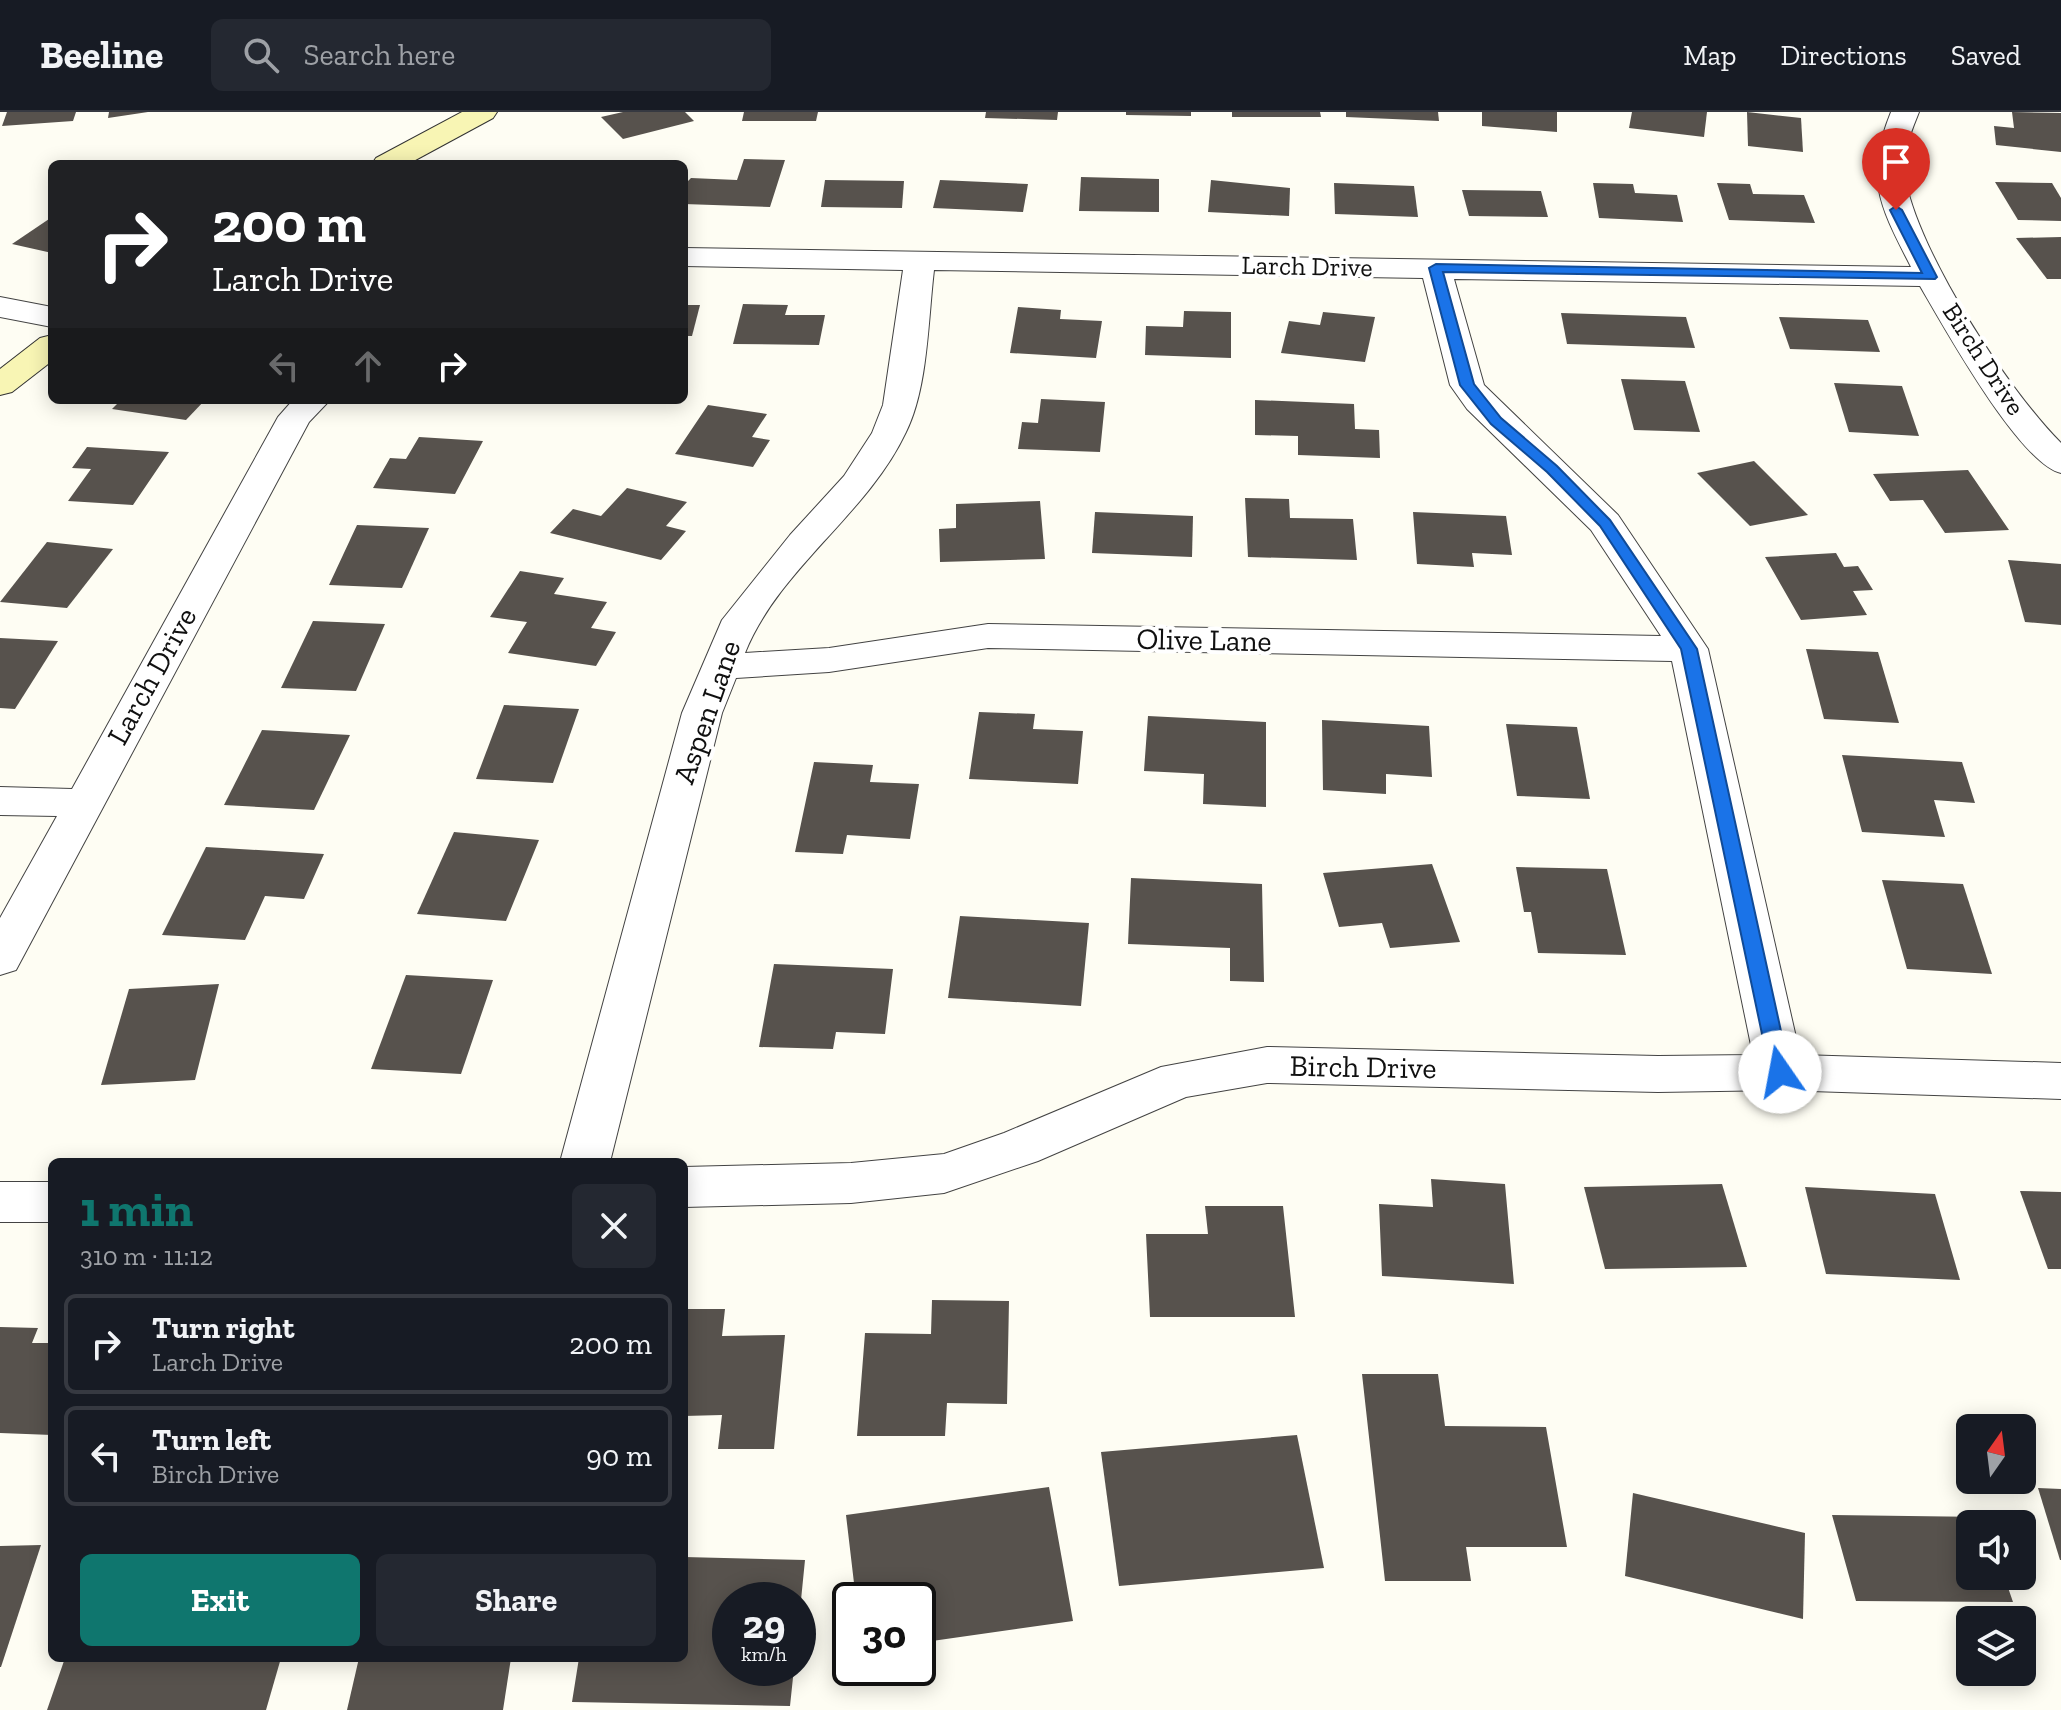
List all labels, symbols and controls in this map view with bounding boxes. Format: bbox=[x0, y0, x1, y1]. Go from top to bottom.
search box bbox=[211, 19, 771, 91]
text: Beeline bbox=[40, 32, 163, 78]
icon: search bbox=[239, 33, 283, 77]
text: Search here bbox=[303, 37, 455, 73]
text: Map bbox=[1683, 39, 1736, 72]
text: Directions bbox=[1780, 39, 1907, 72]
text: Saved bbox=[1951, 39, 2021, 72]
pin bbox=[1862, 128, 1930, 210]
icon: arrive bbox=[1874, 140, 1918, 184]
text: 200 m bbox=[212, 189, 366, 256]
icon: right bbox=[80, 192, 184, 296]
street label: Larch Drive bbox=[1241, 249, 1373, 283]
text: Larch Drive bbox=[212, 257, 393, 300]
street label: Birch Drive bbox=[1936, 297, 2032, 421]
icon: left bbox=[262, 344, 306, 388]
icon: ahead bbox=[346, 344, 390, 388]
icon: right bbox=[430, 344, 474, 388]
street label: Larch Drive bbox=[100, 601, 204, 751]
street label: Olive Lane bbox=[1136, 621, 1272, 659]
street label: Aspen Lane bbox=[666, 636, 748, 788]
position arrow bbox=[1738, 1030, 1822, 1114]
street label: Birch Drive bbox=[1289, 1048, 1437, 1086]
text: 1 min bbox=[80, 1181, 193, 1238]
button: close bbox=[572, 1184, 656, 1268]
text: 310 m · 11:12 bbox=[80, 1240, 213, 1272]
text: Turn right bbox=[152, 1310, 294, 1346]
icon: right bbox=[84, 1322, 128, 1366]
text: 200 m bbox=[569, 1326, 652, 1362]
text: Larch Drive bbox=[152, 1346, 283, 1378]
north arrow bbox=[1956, 1414, 2036, 1494]
map controls bbox=[1956, 1414, 2036, 1686]
text: Turn left bbox=[152, 1422, 271, 1458]
icon: left bbox=[84, 1434, 128, 1478]
text: 90 m bbox=[586, 1438, 652, 1474]
text: Birch Drive bbox=[152, 1458, 279, 1490]
button: sound bbox=[1956, 1510, 2036, 1590]
button: Exit bbox=[80, 1554, 360, 1646]
button: Share bbox=[376, 1554, 656, 1646]
speed limit sign: 30 bbox=[832, 1582, 936, 1686]
text: 29 bbox=[743, 1600, 785, 1648]
button: layers bbox=[1956, 1606, 2036, 1686]
text: km/h bbox=[741, 1642, 787, 1666]

